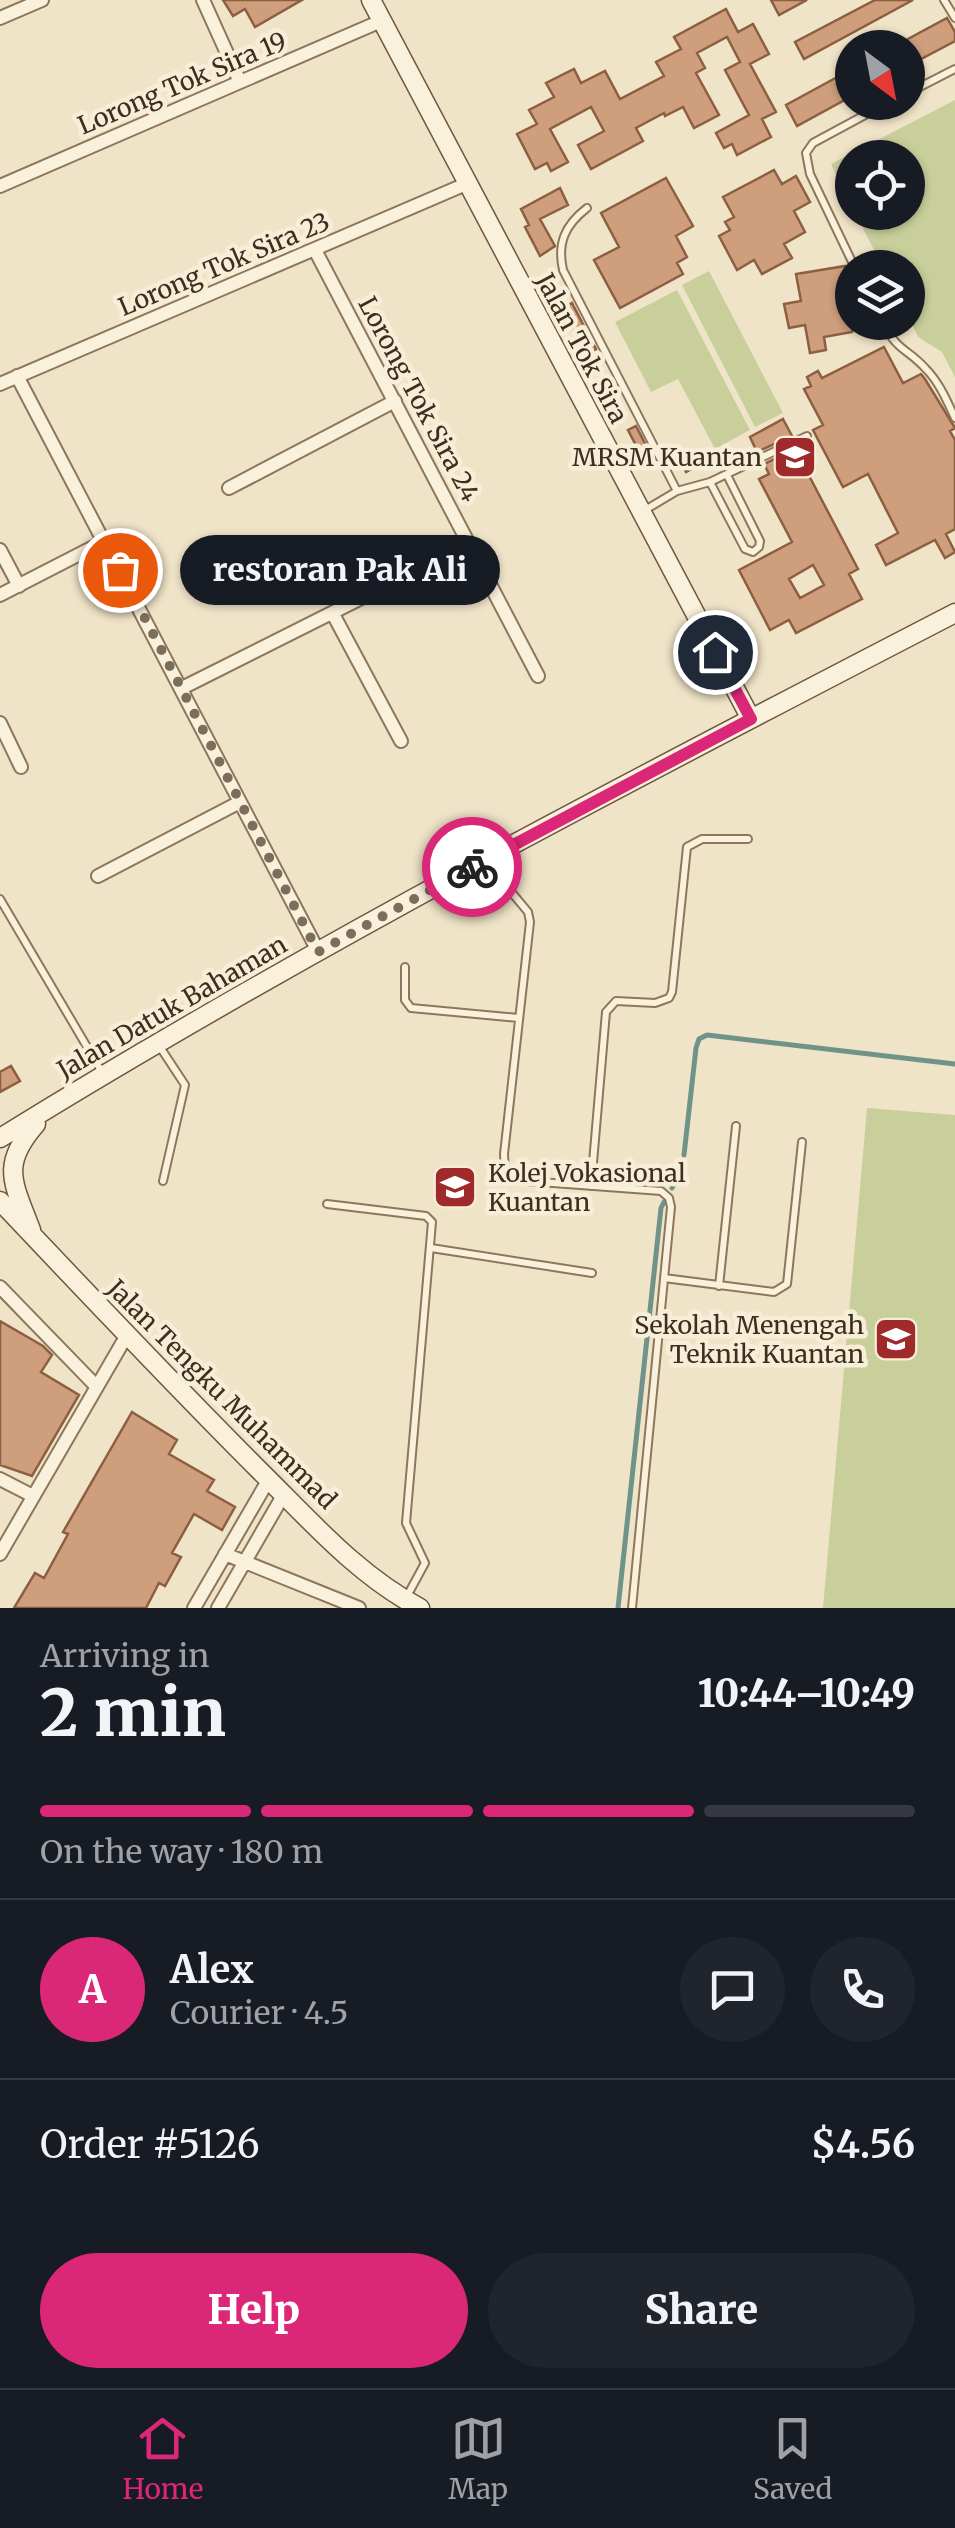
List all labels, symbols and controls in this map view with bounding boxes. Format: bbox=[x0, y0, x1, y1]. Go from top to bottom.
street label: Lorong Tok Sira 19 bbox=[73, 25, 291, 141]
north arrow bbox=[835, 30, 925, 120]
map controls bbox=[835, 30, 925, 340]
button: locate bbox=[835, 140, 925, 230]
street label: Lorong Tok Sira 23 bbox=[114, 205, 334, 323]
button: layers bbox=[835, 250, 925, 340]
street label: Jalan Tok Sira bbox=[529, 267, 635, 429]
street label: Lorong Tok Sira 24 bbox=[351, 291, 487, 507]
school or university icon: MRSM Kuantan bbox=[772, 434, 818, 480]
place label: MRSM Kuantan bbox=[572, 441, 762, 473]
pin bbox=[78, 528, 163, 613]
callout: restoran Pak Ali bbox=[180, 535, 500, 605]
icon: bag bbox=[93, 543, 148, 598]
text: restoran Pak Ali bbox=[213, 550, 467, 590]
pin bbox=[673, 610, 758, 695]
icon: home bbox=[688, 625, 743, 680]
courier bbox=[422, 817, 522, 917]
icon: bike bbox=[445, 840, 500, 895]
street label: Jalan Datuk Bahaman bbox=[50, 928, 293, 1086]
place label: Kolej Vokasional Kuantan bbox=[488, 1157, 686, 1218]
school or university icon: Kolej Vokasional Kuantan bbox=[432, 1164, 478, 1210]
street label: Jalan Tengku Muhammad bbox=[100, 1272, 344, 1516]
place label: Sekolah Menengah Teknik Kuantan bbox=[634, 1309, 864, 1370]
school or university icon: Sekolah Menengah Teknik Kuantan bbox=[873, 1316, 919, 1362]
text: Arriving in bbox=[40, 1636, 209, 1676]
text: 10:44–10:49 bbox=[698, 1670, 915, 1717]
text: 2 min bbox=[40, 1672, 226, 1754]
text: On the way · 180 m bbox=[40, 1832, 323, 1872]
button: chat bbox=[680, 1937, 785, 2042]
button: phone bbox=[810, 1937, 915, 2042]
text: Alex bbox=[170, 1946, 254, 1993]
text: A bbox=[79, 1966, 106, 2013]
text: Courier · 4.5 bbox=[170, 1993, 348, 2033]
text: Order #5126 bbox=[40, 2121, 260, 2168]
text: $4.56 bbox=[811, 2121, 915, 2168]
button: Help bbox=[40, 2253, 468, 2368]
button: Share bbox=[488, 2253, 915, 2368]
tab: Home bbox=[123, 2411, 203, 2507]
tab: Map bbox=[448, 2411, 508, 2507]
tab: Saved bbox=[753, 2411, 832, 2507]

